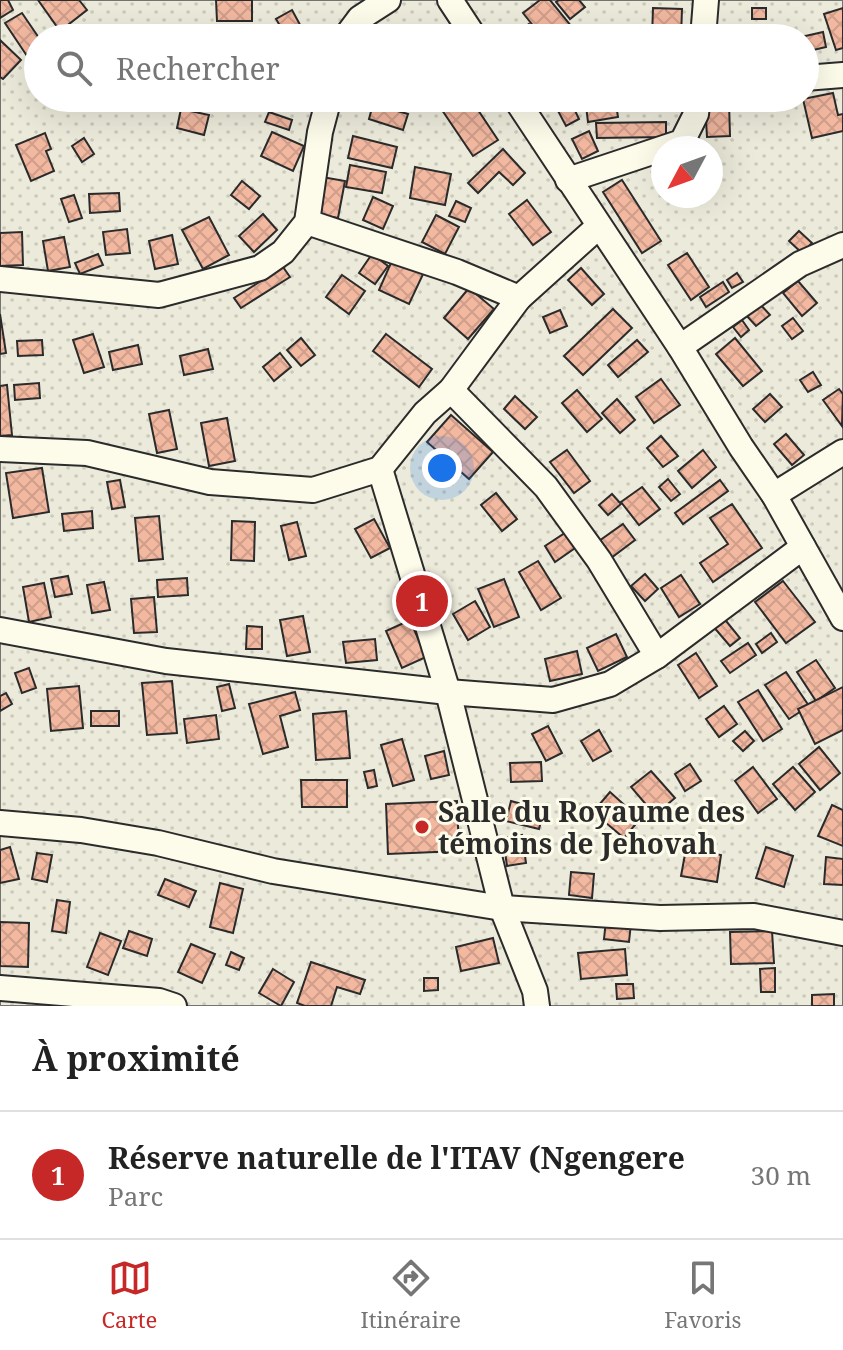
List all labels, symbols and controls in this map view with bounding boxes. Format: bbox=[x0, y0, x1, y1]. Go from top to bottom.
search box bbox=[24, 24, 819, 112]
icon: search bbox=[52, 46, 96, 90]
text: Rechercher bbox=[116, 48, 280, 89]
north arrow bbox=[651, 136, 723, 208]
your location bbox=[422, 448, 462, 488]
pin: 1 bbox=[396, 571, 448, 631]
place label: Salle du Royaume des témoins de Jehovah bbox=[438, 792, 745, 862]
marker: Salle du Royaume des témoins de Jehovah bbox=[413, 818, 431, 836]
text: À proximité bbox=[32, 1035, 240, 1081]
text: Réserve naturelle de l'ITAV (Ngengere bbox=[108, 1137, 685, 1178]
text: 1 bbox=[51, 1157, 65, 1193]
text: 30 m bbox=[751, 1157, 811, 1193]
text: Parc bbox=[108, 1178, 163, 1214]
tab: Carte bbox=[102, 1256, 157, 1334]
tab: Itinéraire bbox=[361, 1256, 461, 1334]
tab: Favoris bbox=[664, 1256, 741, 1334]

